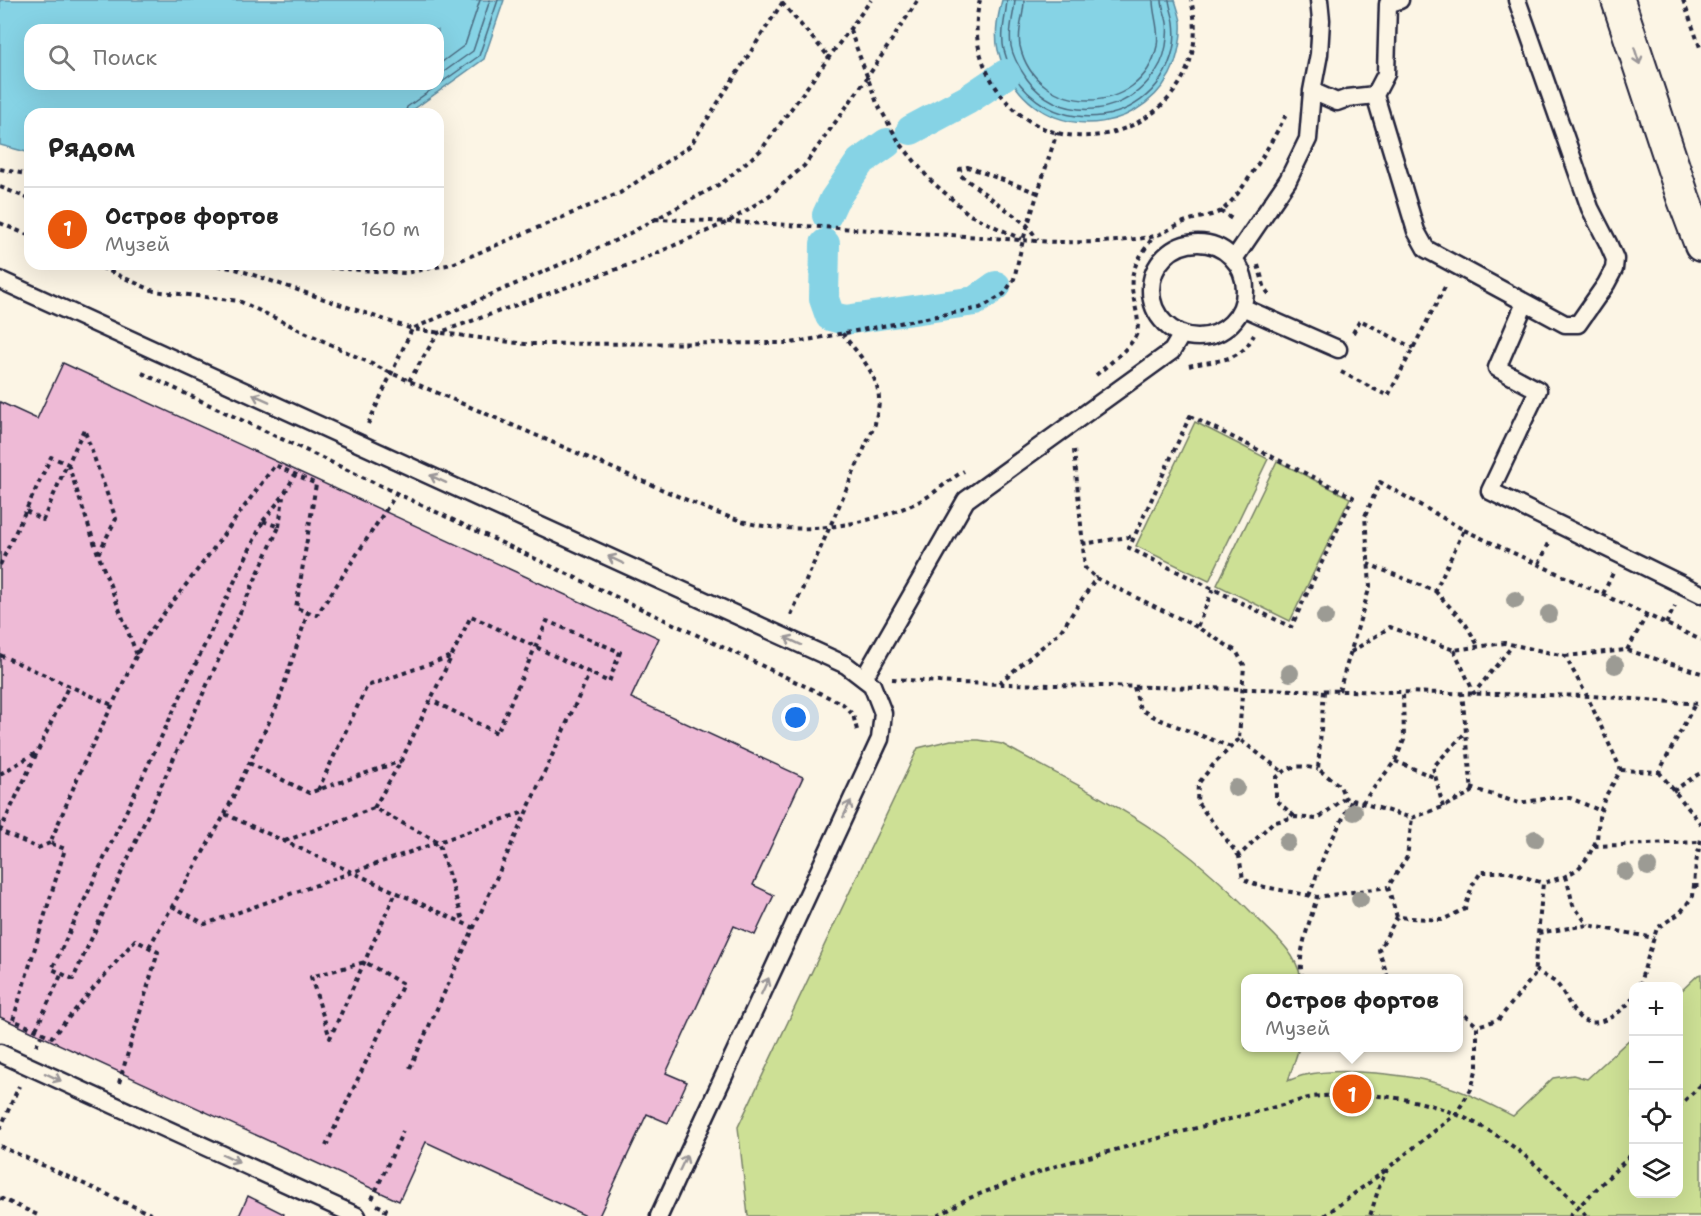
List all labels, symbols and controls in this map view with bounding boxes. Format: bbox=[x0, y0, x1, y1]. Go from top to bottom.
search box bbox=[24, 24, 444, 90]
icon: search bbox=[45, 41, 78, 74]
text: Поиск bbox=[93, 43, 157, 72]
one-way arrow bbox=[1632, 46, 1643, 65]
text: Рядом bbox=[48, 130, 135, 165]
text: Остров фортов bbox=[105, 202, 278, 231]
text: 1 bbox=[63, 216, 72, 242]
text: 160 m bbox=[361, 216, 420, 242]
text: Музей bbox=[105, 231, 170, 257]
one-way arrow bbox=[252, 392, 270, 404]
one-way arrow bbox=[430, 473, 448, 485]
one-way arrow bbox=[607, 554, 625, 565]
one-way arrow bbox=[784, 635, 803, 646]
your location bbox=[781, 703, 810, 732]
one-way arrow bbox=[842, 800, 853, 818]
popup bbox=[1241, 974, 1463, 1052]
one-way arrow bbox=[760, 977, 772, 995]
map controls bbox=[1629, 982, 1683, 1198]
button: + bbox=[1629, 982, 1683, 1036]
text: Остров фортов bbox=[1265, 986, 1439, 1015]
text: Музей bbox=[1265, 1015, 1330, 1041]
button: − bbox=[1629, 1036, 1683, 1090]
one-way arrow bbox=[44, 1072, 62, 1084]
pin: 1 bbox=[1332, 1072, 1372, 1116]
button: locate bbox=[1629, 1090, 1683, 1144]
button: layers bbox=[1629, 1144, 1683, 1198]
one-way arrow bbox=[221, 1153, 239, 1165]
one-way arrow bbox=[678, 1154, 690, 1172]

